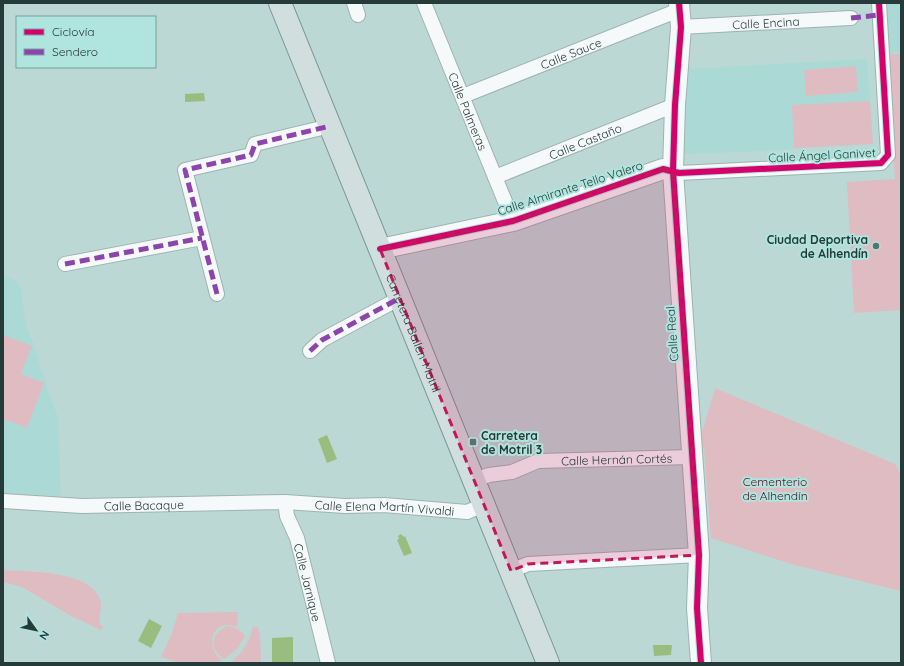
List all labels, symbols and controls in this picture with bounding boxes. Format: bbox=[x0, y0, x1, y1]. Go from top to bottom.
street label: Calle Encina bbox=[732, 13, 800, 32]
legend bbox=[16, 16, 156, 68]
text: Ciclovía bbox=[52, 24, 95, 39]
street label: Calle Sauce bbox=[538, 34, 604, 72]
text: Sendero bbox=[52, 44, 98, 59]
street label: Calle Palmeras bbox=[446, 70, 491, 153]
street label: Calle Castaño bbox=[547, 120, 624, 162]
street label: Calle Ángel Ganivet bbox=[768, 145, 876, 165]
street label: Calle Almirante Tello Valero bbox=[495, 157, 645, 219]
place label: Ciudad Deportiva de Alhendín bbox=[767, 232, 868, 261]
marker: Ciudad Deportiva de Alhendín bbox=[871, 241, 881, 251]
street label: Carretera Bailén-Motril bbox=[383, 271, 445, 394]
street label: Calle Real bbox=[663, 306, 681, 362]
place label: Carretera de Motril 3 bbox=[481, 428, 542, 457]
marker: Carretera de Motril 3 bbox=[468, 437, 478, 447]
street label: Calle Hernán Cortés bbox=[561, 450, 673, 468]
park label: Cementerio de Alhendín bbox=[742, 474, 808, 503]
street label: Calle Bacaque bbox=[104, 496, 184, 513]
street label: Calle Elena Martín Vivaldi bbox=[314, 497, 455, 518]
street label: Calle Jarnique bbox=[291, 542, 325, 623]
north arrow bbox=[16, 610, 56, 650]
text: N bbox=[36, 628, 52, 643]

